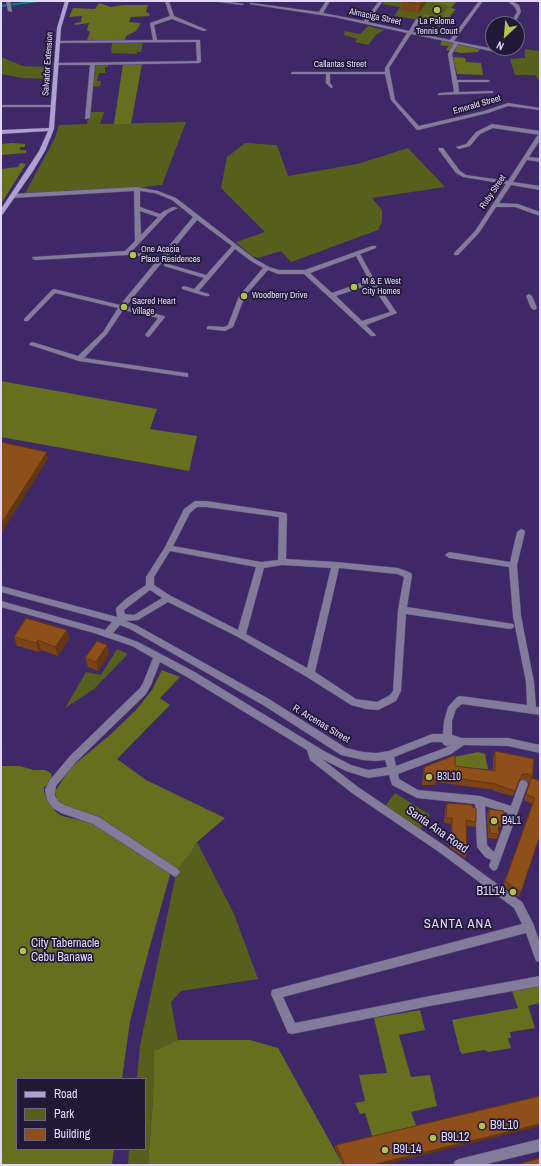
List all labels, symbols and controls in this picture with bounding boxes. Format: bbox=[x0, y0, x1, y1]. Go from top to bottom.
marker: La Paloma Tennis Court bbox=[432, 5, 442, 15]
street label: Almaciga Street bbox=[348, 6, 402, 28]
north arrow bbox=[485, 16, 525, 56]
place label: La Paloma Tennis Court bbox=[416, 17, 458, 38]
street label: Salvador Extension bbox=[40, 32, 56, 96]
text: N bbox=[494, 38, 506, 54]
street label: Callantas Street bbox=[314, 60, 366, 70]
street label: Emerald Street bbox=[452, 93, 502, 117]
street label: Ruby Street bbox=[478, 173, 508, 211]
place label: One Acacia Place Residences bbox=[141, 245, 200, 266]
marker: One Acacia Place Residences bbox=[128, 250, 138, 260]
place label: M & E West City Homes bbox=[362, 277, 401, 298]
marker: M & E West City Homes bbox=[349, 282, 359, 292]
marker: Woodberry Drive bbox=[239, 291, 249, 301]
place label: Woodberry Drive bbox=[252, 291, 308, 301]
place label: Sacred Heart Village bbox=[132, 297, 175, 318]
marker: Sacred Heart Village bbox=[119, 302, 129, 312]
street label: R. Arcenas Street bbox=[290, 702, 352, 746]
place label: B3L10 bbox=[437, 771, 461, 783]
marker: B3L10 bbox=[424, 772, 434, 782]
street label: Santa Ana Road bbox=[403, 803, 471, 857]
place label: B4L1 bbox=[502, 815, 521, 827]
marker: B4L1 bbox=[489, 816, 499, 826]
place label: B1L14 bbox=[477, 885, 505, 899]
marker: B1L14 bbox=[508, 887, 518, 897]
district label: SANTA ANA bbox=[424, 917, 492, 933]
place label: City Tabernacle Cebu Banawa bbox=[31, 937, 100, 965]
marker: City Tabernacle Cebu Banawa bbox=[18, 946, 28, 956]
legend bbox=[16, 1078, 146, 1150]
text: Road bbox=[54, 1086, 78, 1102]
text: Park bbox=[54, 1106, 74, 1122]
place label: B9L10 bbox=[490, 1119, 518, 1133]
marker: B9L10 bbox=[477, 1121, 487, 1131]
text: Building bbox=[54, 1126, 90, 1142]
place label: B9L12 bbox=[441, 1131, 469, 1145]
marker: B9L12 bbox=[428, 1133, 438, 1143]
place label: B9L14 bbox=[393, 1143, 421, 1157]
marker: B9L14 bbox=[380, 1145, 390, 1155]

